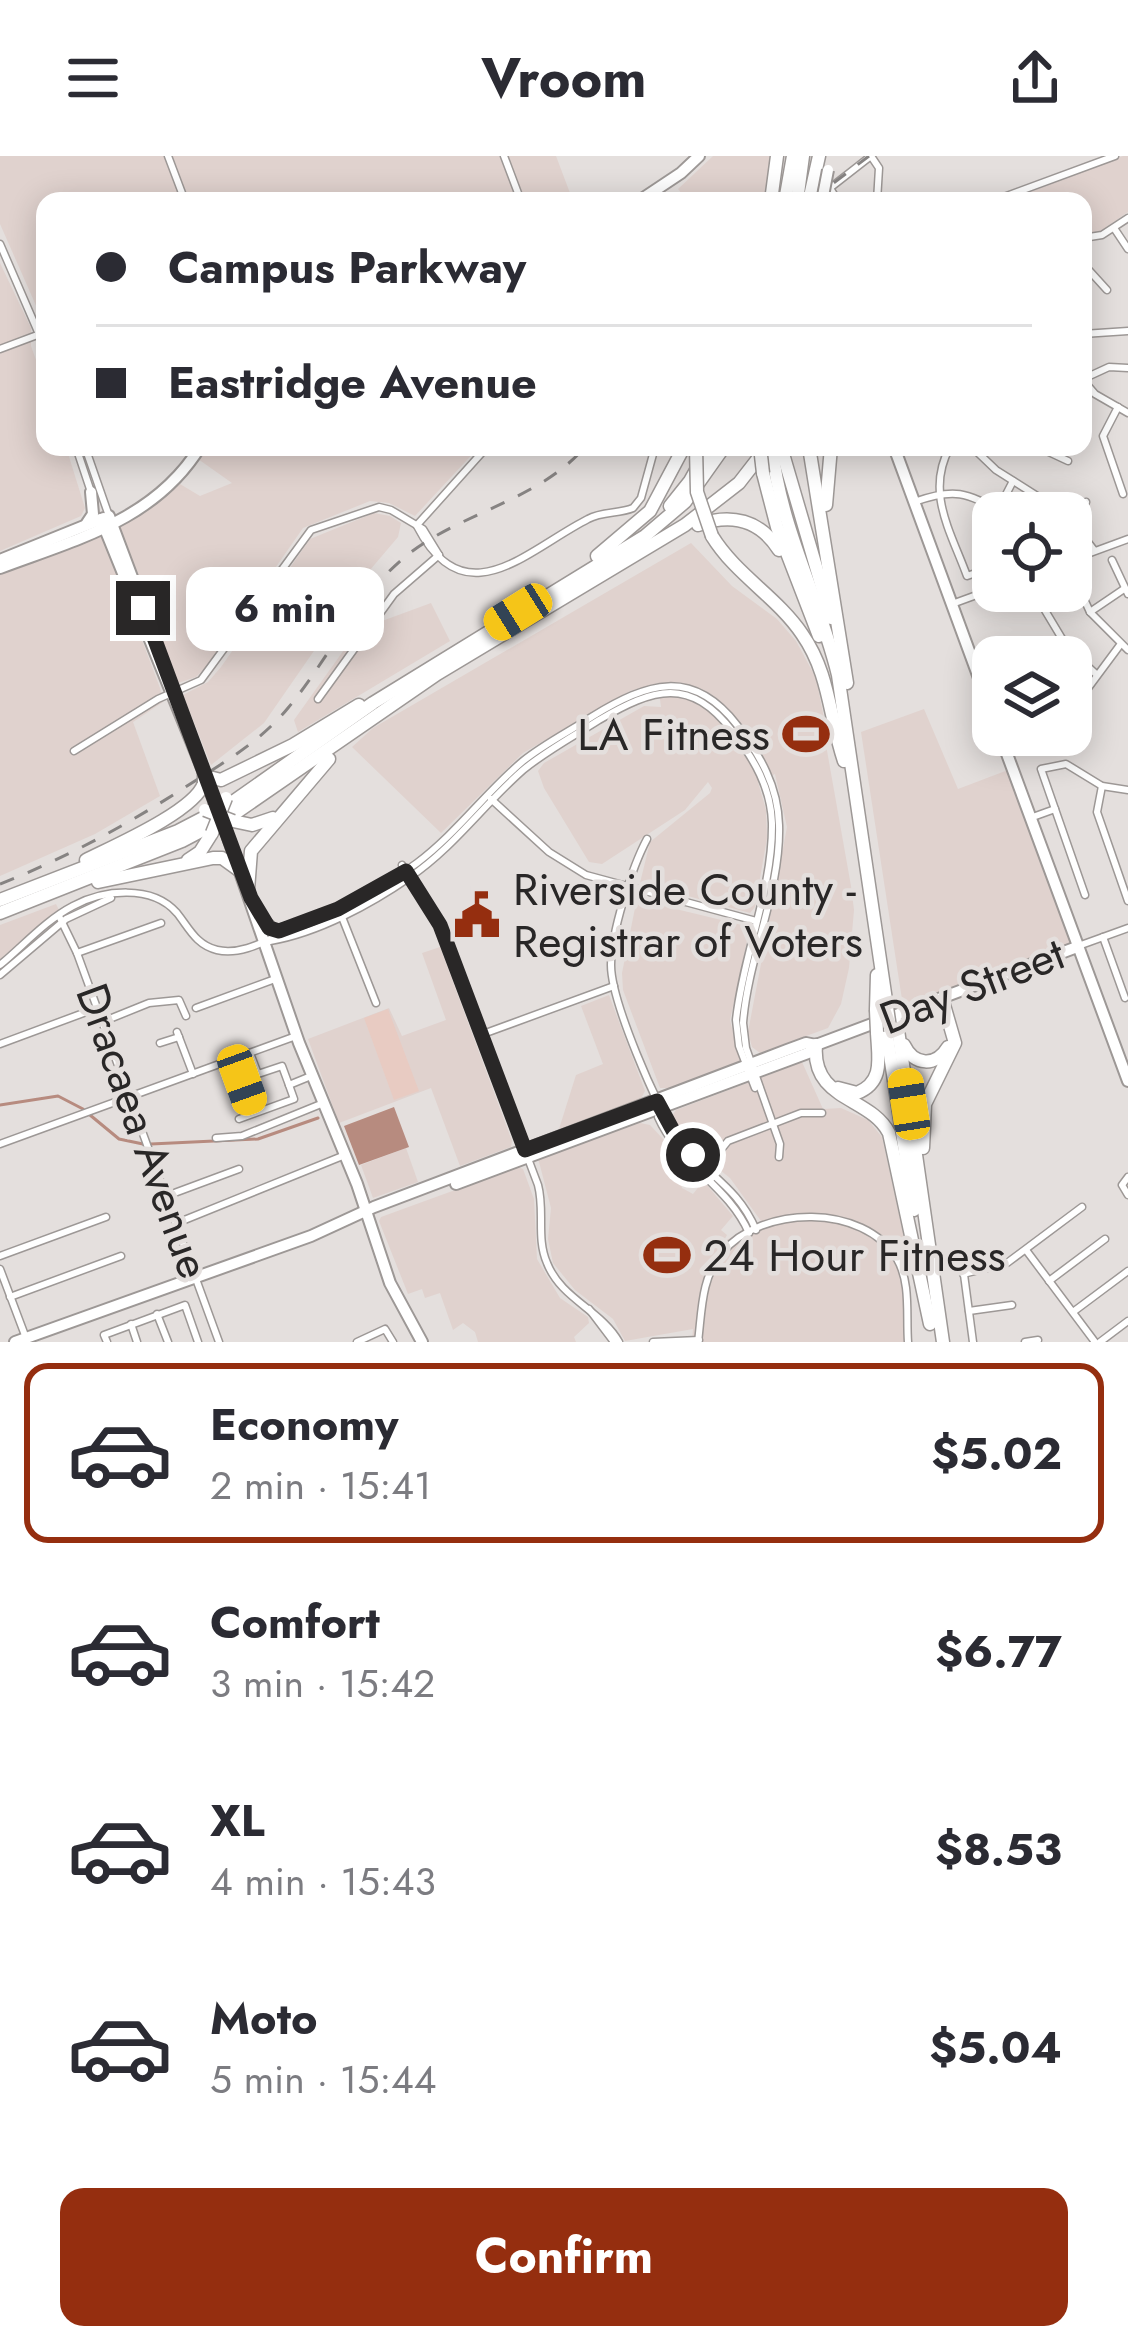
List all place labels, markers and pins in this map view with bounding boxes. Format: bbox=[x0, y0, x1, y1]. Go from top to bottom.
place label: LA Fitness bbox=[577, 702, 770, 767]
sports icon: LA Fitness bbox=[781, 709, 831, 759]
place label: Riverside County - Registrar of Voters bbox=[513, 857, 863, 974]
public building icon: Riverside County - Registrar of Voters bbox=[452, 890, 502, 940]
place label: 24 Hour Fitness bbox=[703, 1223, 1006, 1288]
sports icon: 24 Hour Fitness bbox=[642, 1230, 692, 1280]

